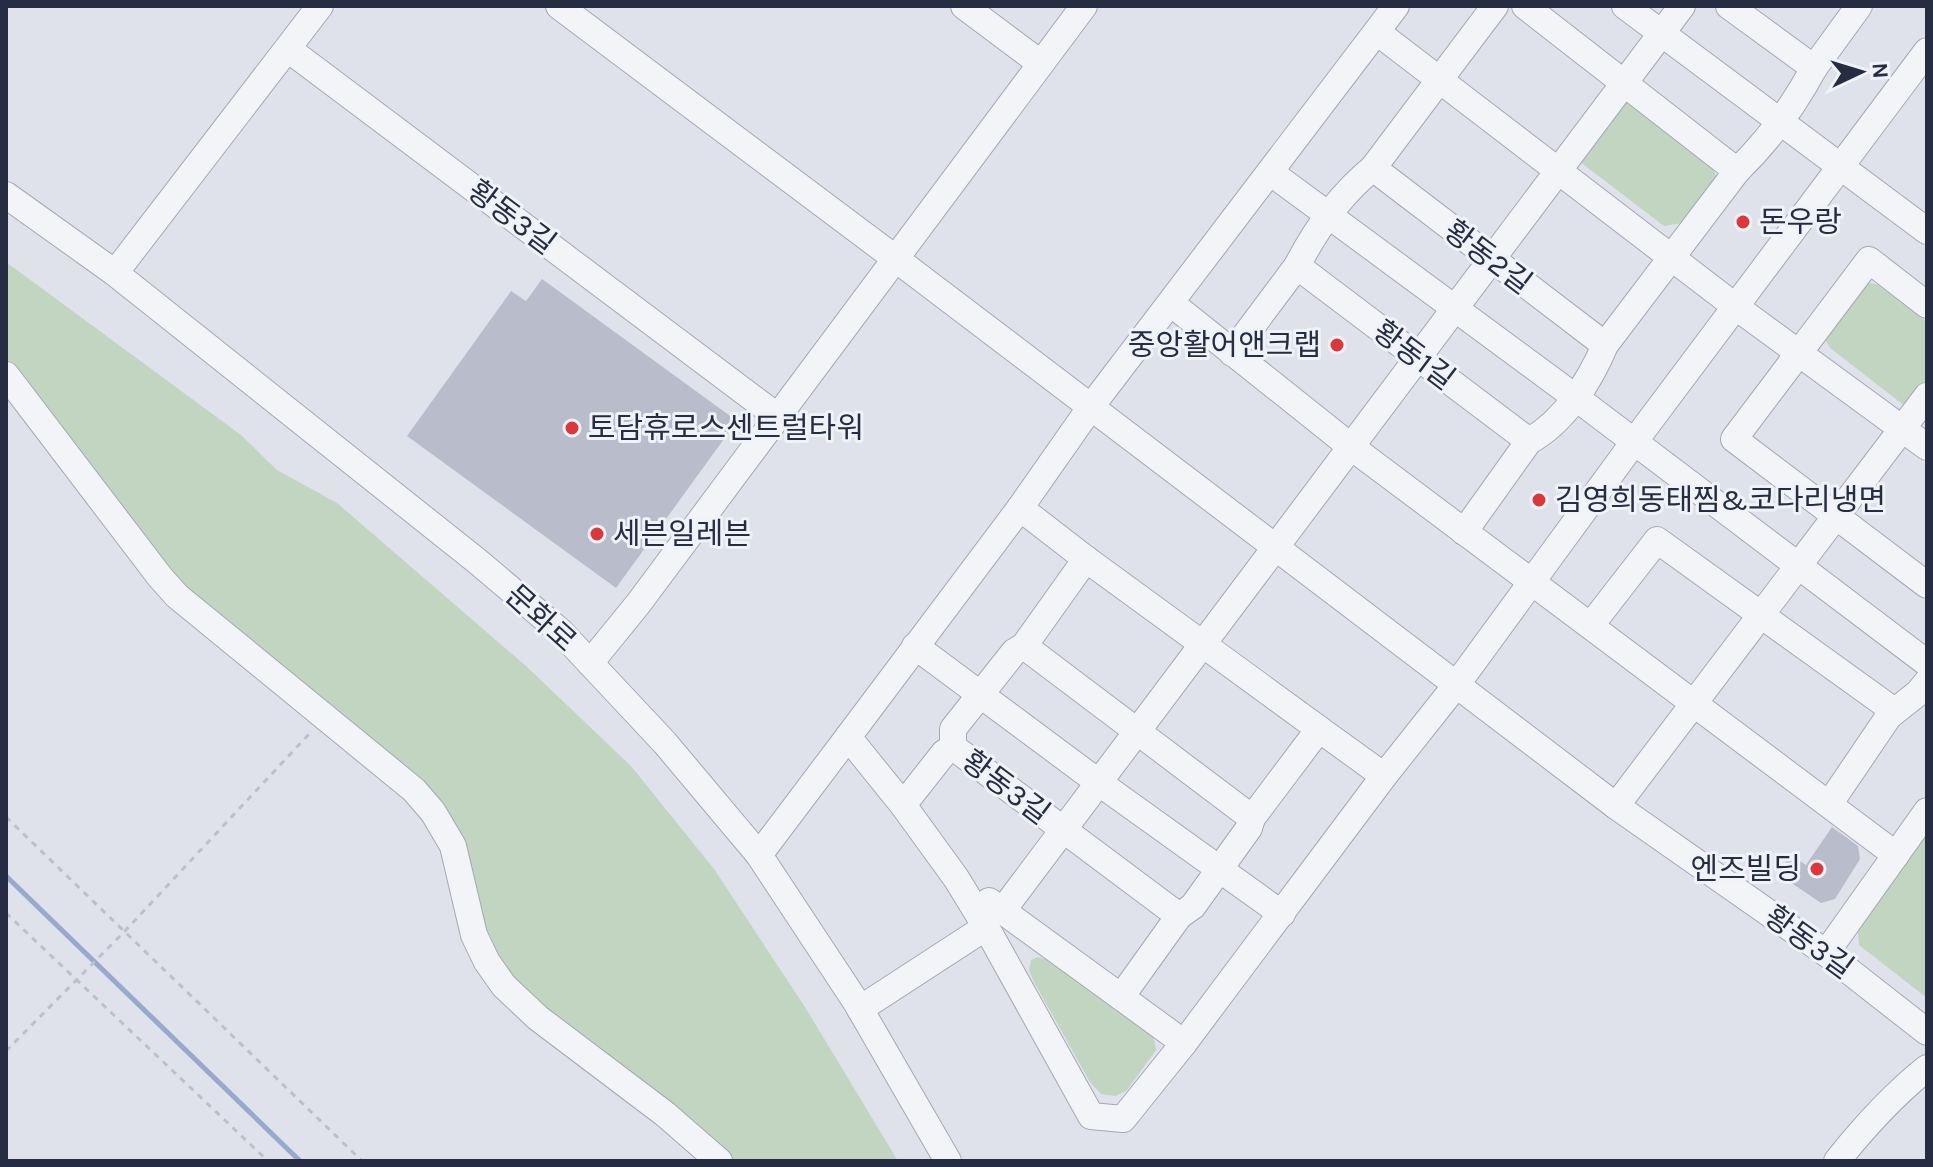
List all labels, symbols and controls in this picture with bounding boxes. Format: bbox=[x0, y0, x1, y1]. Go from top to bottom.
north arrow bbox=[1821, 32, 1901, 112]
text: N bbox=[1866, 62, 1893, 79]
street label: 황동3길 bbox=[461, 172, 563, 262]
place label: 돈우랑 bbox=[1759, 204, 1842, 240]
street label: 황동2길 bbox=[1437, 212, 1539, 302]
marker: 돈우랑 bbox=[1734, 213, 1752, 231]
street label: 황동1길 bbox=[1366, 313, 1462, 397]
place label: 중앙활어앤크랩 bbox=[1128, 327, 1321, 363]
marker: 중앙활어앤크랩 bbox=[1328, 336, 1346, 354]
place label: 토담휴로스센트럴타워 bbox=[588, 410, 864, 446]
marker: 토담휴로스센트럴타워 bbox=[563, 419, 581, 437]
place label: 김영희동태찜&코다리냉면 bbox=[1555, 482, 1886, 518]
marker: 김영희동태찜&코다리냉면 bbox=[1530, 491, 1548, 509]
place label: 세븐일레븐 bbox=[613, 516, 751, 552]
marker: 세븐일레븐 bbox=[588, 525, 606, 543]
street label: 문화로 bbox=[498, 577, 584, 659]
street label: 황동3길 bbox=[955, 742, 1057, 832]
place label: 엔즈빌딩 bbox=[1691, 851, 1801, 887]
marker: 엔즈빌딩 bbox=[1808, 860, 1826, 878]
street label: 황동3길 bbox=[1758, 898, 1860, 986]

